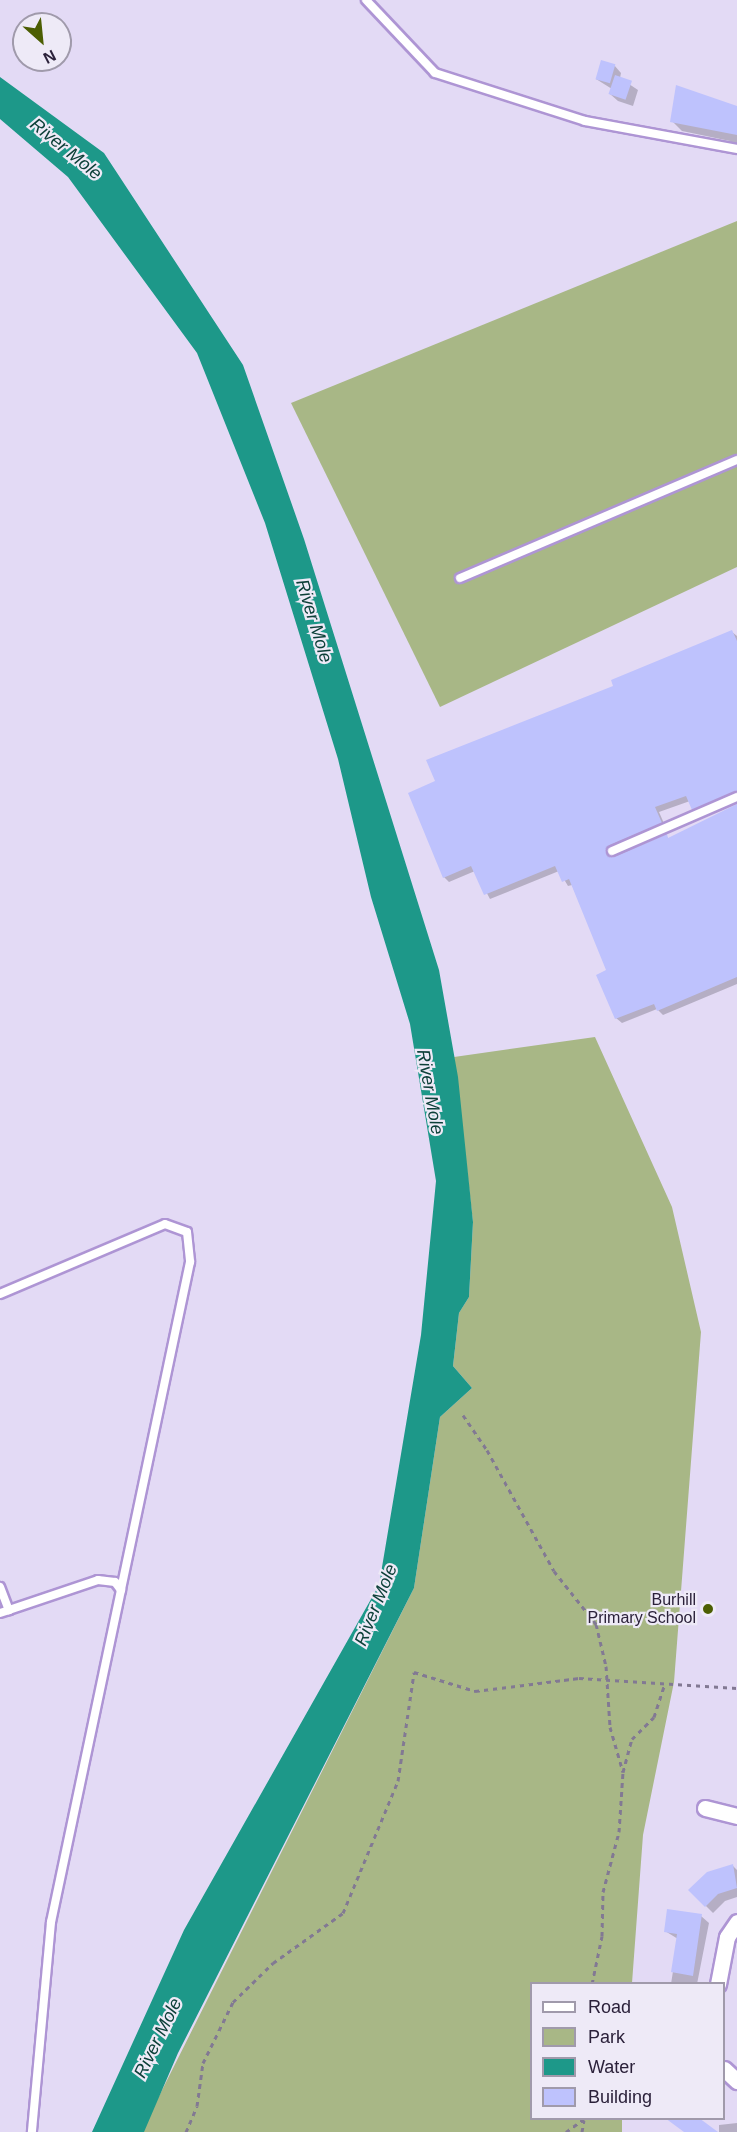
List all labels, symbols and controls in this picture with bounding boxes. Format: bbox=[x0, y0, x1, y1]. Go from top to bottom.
north arrow bbox=[12, 12, 72, 72]
text: N bbox=[40, 47, 59, 67]
water label: River Mole bbox=[26, 114, 106, 184]
water label: River Mole bbox=[291, 577, 337, 665]
water label: River Mole bbox=[412, 1048, 448, 1136]
water label: River Mole bbox=[350, 1561, 402, 1649]
place label: Burhill Primary School bbox=[588, 1590, 696, 1628]
marker: Burhill Primary School bbox=[701, 1602, 715, 1616]
legend bbox=[530, 1982, 725, 2120]
water label: River Mole bbox=[129, 1995, 187, 2081]
text: Road bbox=[588, 1997, 631, 2017]
text: Park bbox=[588, 2027, 625, 2047]
text: Water bbox=[588, 2057, 635, 2077]
text: Building bbox=[588, 2087, 652, 2107]

